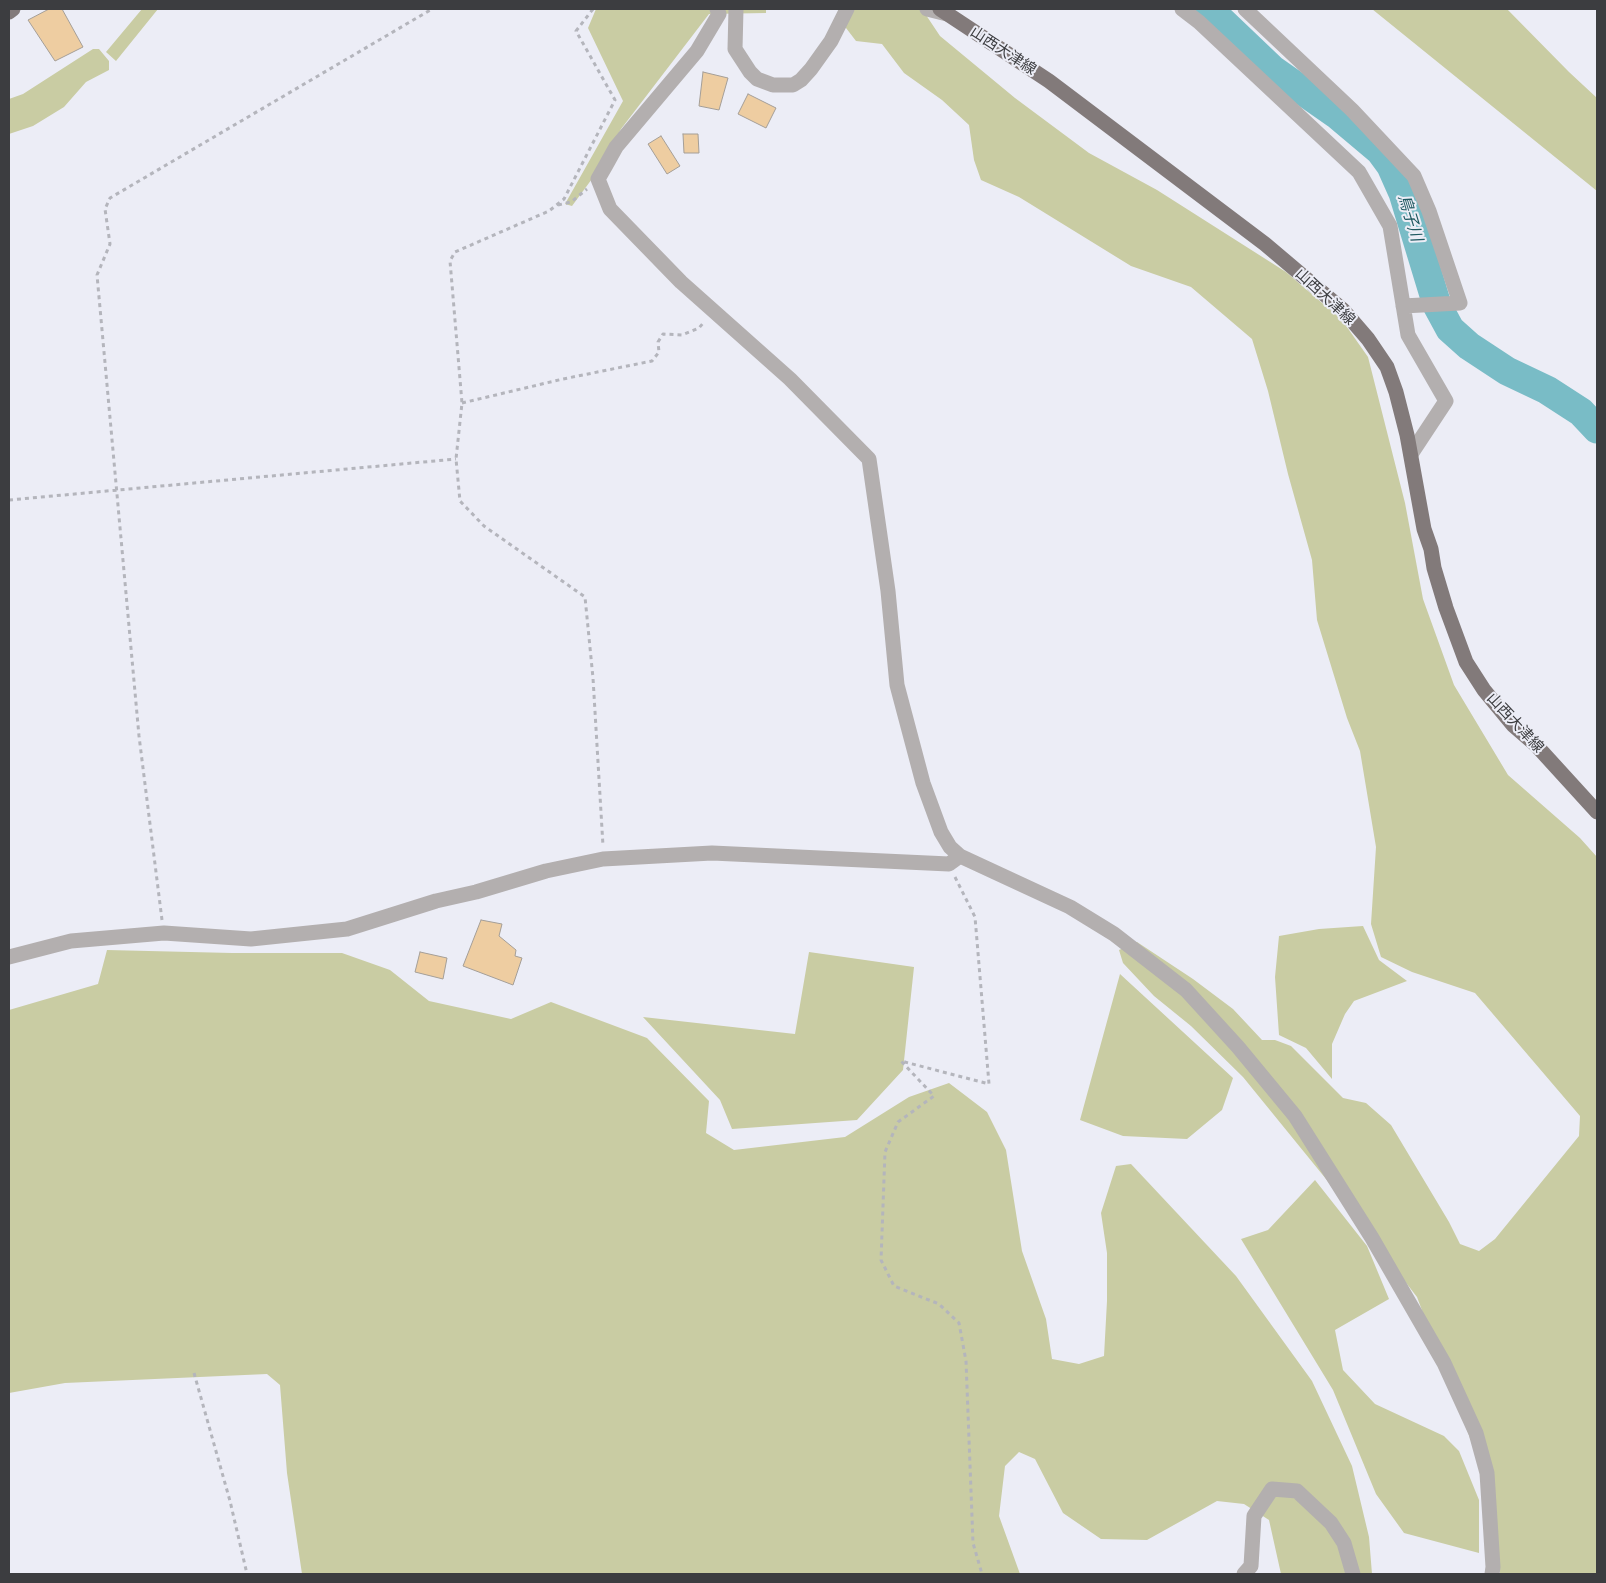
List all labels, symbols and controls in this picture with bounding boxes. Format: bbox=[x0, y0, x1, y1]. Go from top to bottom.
street label: 山西大津線 bbox=[967, 23, 1039, 79]
water label: 鳥子川 bbox=[1394, 192, 1426, 244]
street label: 山西大津線 bbox=[1291, 265, 1359, 329]
street label: 山西大津線 bbox=[1483, 689, 1547, 757]

